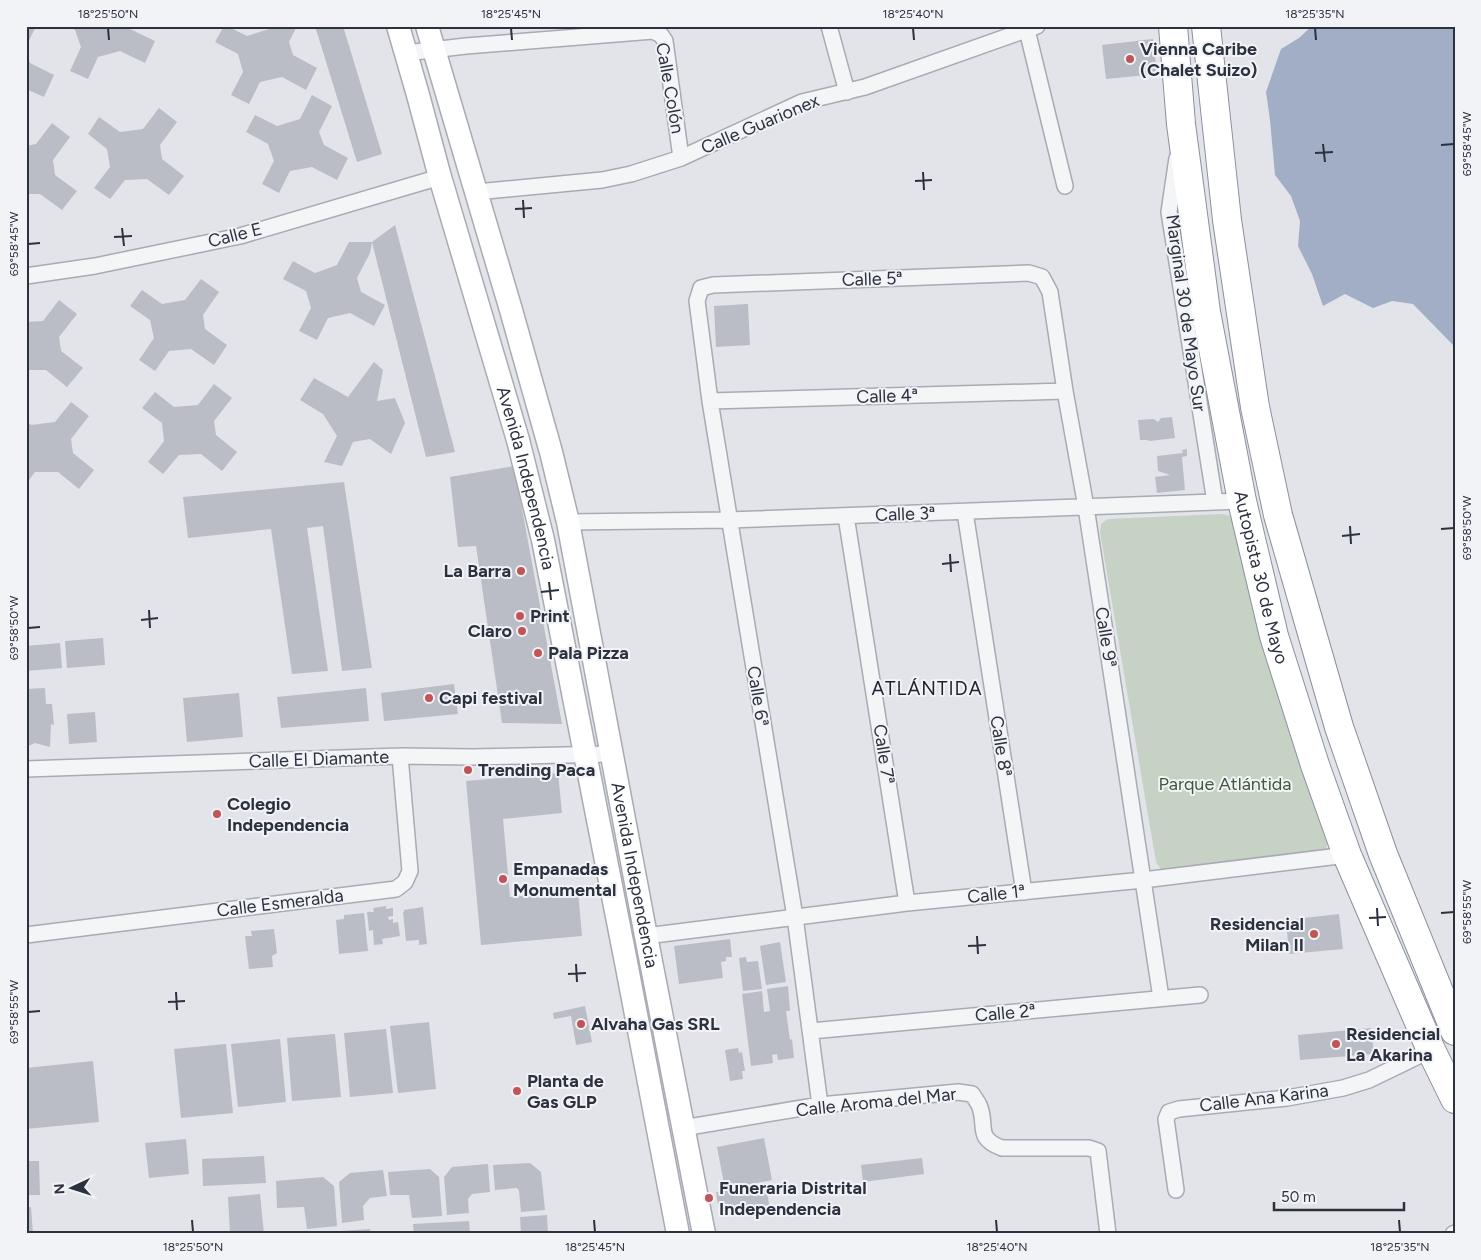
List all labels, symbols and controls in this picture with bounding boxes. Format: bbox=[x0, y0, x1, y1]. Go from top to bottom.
text: 18°25'50"N bbox=[78, 7, 138, 21]
text: 18°25'45"N bbox=[481, 7, 541, 21]
text: 18°25'40"N bbox=[882, 7, 944, 21]
text: 18°25'35"N bbox=[1285, 7, 1345, 21]
place label: Vienna Caribe (Chalet Suizo) bbox=[1140, 38, 1257, 81]
street label: Calle Colón bbox=[651, 41, 689, 135]
marker: Vienna Caribe (Chalet Suizo) bbox=[1124, 53, 1136, 65]
street label: Calle Guarionex bbox=[698, 89, 823, 159]
text: 69°58'45"W bbox=[1460, 111, 1474, 176]
text: 69°58'45"W bbox=[7, 211, 21, 276]
street label: Marginal 30 de Mayo Sur bbox=[1161, 213, 1211, 413]
street label: Calle E bbox=[206, 218, 264, 252]
street label: Calle 5ª bbox=[841, 267, 903, 291]
street label: Avenida Independencia bbox=[492, 384, 560, 572]
street label: Calle 4ª bbox=[856, 384, 918, 408]
street label: Autopista 30 de Mayo bbox=[1229, 489, 1293, 667]
text: 69°58'50"W bbox=[1460, 495, 1474, 560]
street label: Calle 3ª bbox=[875, 502, 935, 526]
place label: La Barra bbox=[444, 560, 511, 582]
marker: La Barra bbox=[515, 565, 527, 577]
text: 69°58'50"W bbox=[7, 595, 21, 660]
place label: Print bbox=[530, 605, 570, 627]
street label: Calle 9ª bbox=[1090, 605, 1122, 669]
marker: Print bbox=[514, 610, 526, 622]
place label: Claro bbox=[468, 620, 512, 642]
marker: Claro bbox=[516, 625, 528, 637]
place label: Pala Pizza bbox=[548, 642, 629, 664]
marker: Pala Pizza bbox=[532, 647, 544, 659]
street label: Calle 6ª bbox=[742, 664, 774, 728]
district label: ATLÁNTIDA bbox=[871, 677, 983, 700]
place label: Capi festival bbox=[439, 687, 542, 709]
marker: Capi festival bbox=[423, 692, 435, 704]
street label: Calle 8ª bbox=[985, 714, 1017, 778]
street label: Calle 7ª bbox=[868, 723, 900, 785]
street label: Calle El Diamante bbox=[249, 746, 390, 772]
place label: Trending Paca bbox=[478, 759, 595, 781]
marker: Trending Paca bbox=[462, 764, 474, 776]
park label: Parque Atlántida bbox=[1158, 773, 1292, 795]
street label: Avenida Independencia bbox=[606, 780, 663, 970]
place label: Colegio Independencia bbox=[227, 793, 349, 836]
marker: Colegio Independencia bbox=[211, 808, 223, 820]
place label: Empanadas Monumental bbox=[513, 858, 616, 901]
marker: Empanadas Monumental bbox=[497, 873, 509, 885]
street label: Calle 1ª bbox=[966, 880, 1026, 908]
text: 69°58'55"W bbox=[1460, 880, 1474, 944]
street label: Calle Esmeralda bbox=[215, 884, 345, 922]
place label: Residencial Milan II bbox=[1210, 913, 1304, 956]
marker: Residencial Milan II bbox=[1308, 928, 1320, 940]
text: 69°58'55"W bbox=[7, 980, 21, 1044]
street label: Calle 2ª bbox=[974, 999, 1036, 1027]
place label: Alvaha Gas SRL bbox=[591, 1013, 720, 1035]
marker: Alvaha Gas SRL bbox=[575, 1018, 587, 1030]
place label: Residencial La Akarina bbox=[1346, 1023, 1440, 1066]
marker: Residencial La Akarina bbox=[1330, 1038, 1342, 1050]
place label: Planta de Gas GLP bbox=[527, 1070, 604, 1113]
street label: Calle Ana Karina bbox=[1198, 1079, 1330, 1117]
street label: Calle Aroma del Mar bbox=[795, 1083, 957, 1121]
marker: Planta de Gas GLP bbox=[511, 1085, 523, 1097]
north arrow bbox=[48, 1162, 98, 1212]
place label: Funeraria Distrital Independencia bbox=[719, 1177, 867, 1220]
scale bar bbox=[1274, 1180, 1404, 1212]
text: N bbox=[51, 1183, 68, 1195]
text: 50 m bbox=[1281, 1188, 1316, 1206]
marker: Funeraria Distrital Independencia bbox=[703, 1192, 715, 1204]
text: 18°25'50"N bbox=[163, 1240, 223, 1254]
text: 18°25'45"N bbox=[565, 1240, 625, 1254]
text: 18°25'40"N bbox=[966, 1240, 1028, 1254]
text: 18°25'35"N bbox=[1370, 1240, 1430, 1254]

